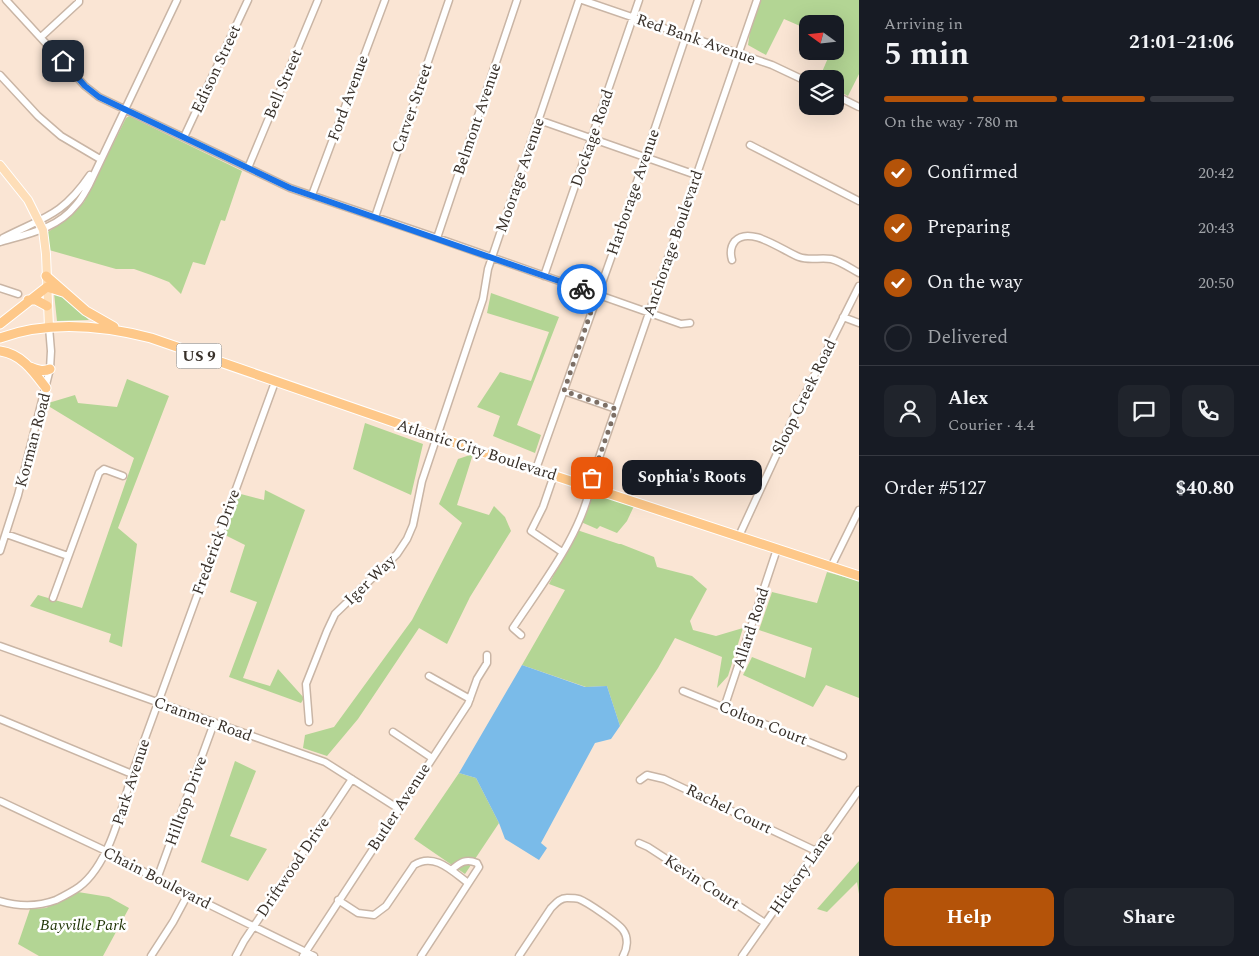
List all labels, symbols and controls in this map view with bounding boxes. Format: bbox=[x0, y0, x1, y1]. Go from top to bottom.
street label: Red Bank Avenue bbox=[633, 7, 759, 71]
text: Arriving in bbox=[884, 12, 963, 36]
north arrow bbox=[799, 15, 844, 60]
map controls bbox=[799, 15, 844, 115]
street label: Edison Street bbox=[185, 20, 247, 117]
text: 21:01–21:06 bbox=[1129, 28, 1234, 57]
text: 5 min bbox=[884, 30, 969, 79]
pin bbox=[42, 40, 84, 82]
street label: Bell Street bbox=[258, 45, 309, 123]
icon: home bbox=[49, 47, 77, 75]
street label: Ford Avenue bbox=[321, 52, 375, 144]
street label: Carver Street bbox=[385, 60, 439, 156]
street label: Belmont Avenue bbox=[447, 60, 507, 178]
button: layers bbox=[799, 70, 844, 115]
street label: Dockage Road bbox=[564, 86, 620, 190]
text: On the way · 780 m bbox=[884, 110, 1018, 134]
street label: Moorage Avenue bbox=[489, 114, 551, 236]
street label: Harborage Avenue bbox=[600, 126, 666, 258]
text: Confirmed bbox=[927, 158, 1018, 187]
icon: check bbox=[884, 159, 912, 187]
text: 20:42 bbox=[1198, 161, 1234, 185]
street label: Anchorage Boulevard bbox=[637, 167, 709, 319]
text: Preparing bbox=[927, 213, 1011, 242]
icon: check bbox=[884, 214, 912, 242]
text: 20:43 bbox=[1198, 216, 1234, 240]
courier bbox=[557, 264, 607, 314]
text: On the way bbox=[927, 268, 1023, 297]
icon: check bbox=[884, 269, 912, 297]
text: 20:50 bbox=[1198, 271, 1234, 295]
icon: bike bbox=[568, 275, 596, 303]
text: Delivered bbox=[927, 323, 1008, 352]
street label: Sloop Creek Road bbox=[766, 335, 842, 459]
road number: US 9 bbox=[176, 344, 222, 368]
text: Alex bbox=[948, 384, 989, 413]
button: person bbox=[884, 385, 936, 437]
button: chat bbox=[1118, 385, 1170, 437]
button: phone bbox=[1182, 385, 1234, 437]
street label: Korman Road bbox=[9, 390, 57, 490]
street label: Atlantic City Boulevard bbox=[394, 413, 560, 487]
text: Courier · 4.4 bbox=[948, 413, 1035, 437]
pin bbox=[571, 457, 613, 499]
callout: Sophia's Roots bbox=[622, 460, 762, 496]
icon: bag bbox=[578, 464, 606, 492]
text: Sophia's Roots bbox=[638, 465, 746, 489]
text: Order #5127 bbox=[884, 474, 987, 503]
text: $40.80 bbox=[1176, 474, 1234, 503]
street label: Frederick Drive bbox=[186, 486, 246, 598]
street label: Iger Way bbox=[339, 548, 402, 611]
street label: Allard Road bbox=[727, 584, 775, 672]
street label: Cranmer Road bbox=[150, 690, 256, 748]
street label: Colton Court bbox=[715, 694, 811, 752]
street label: Park Avenue bbox=[106, 736, 156, 828]
street label: Hilltop Drive bbox=[159, 753, 213, 849]
street label: Butler Avenue bbox=[361, 758, 437, 856]
street label: Rachel Court bbox=[682, 778, 776, 840]
street label: Driftwood Drive bbox=[250, 812, 336, 922]
street label: Hickory Lane bbox=[764, 827, 838, 919]
street label: Chain Boulevard bbox=[99, 840, 215, 916]
street label: Kevin Court bbox=[659, 848, 745, 916]
button: Help bbox=[884, 888, 1054, 946]
button: Share bbox=[1064, 888, 1234, 946]
park label: Bayville Park bbox=[40, 913, 127, 937]

